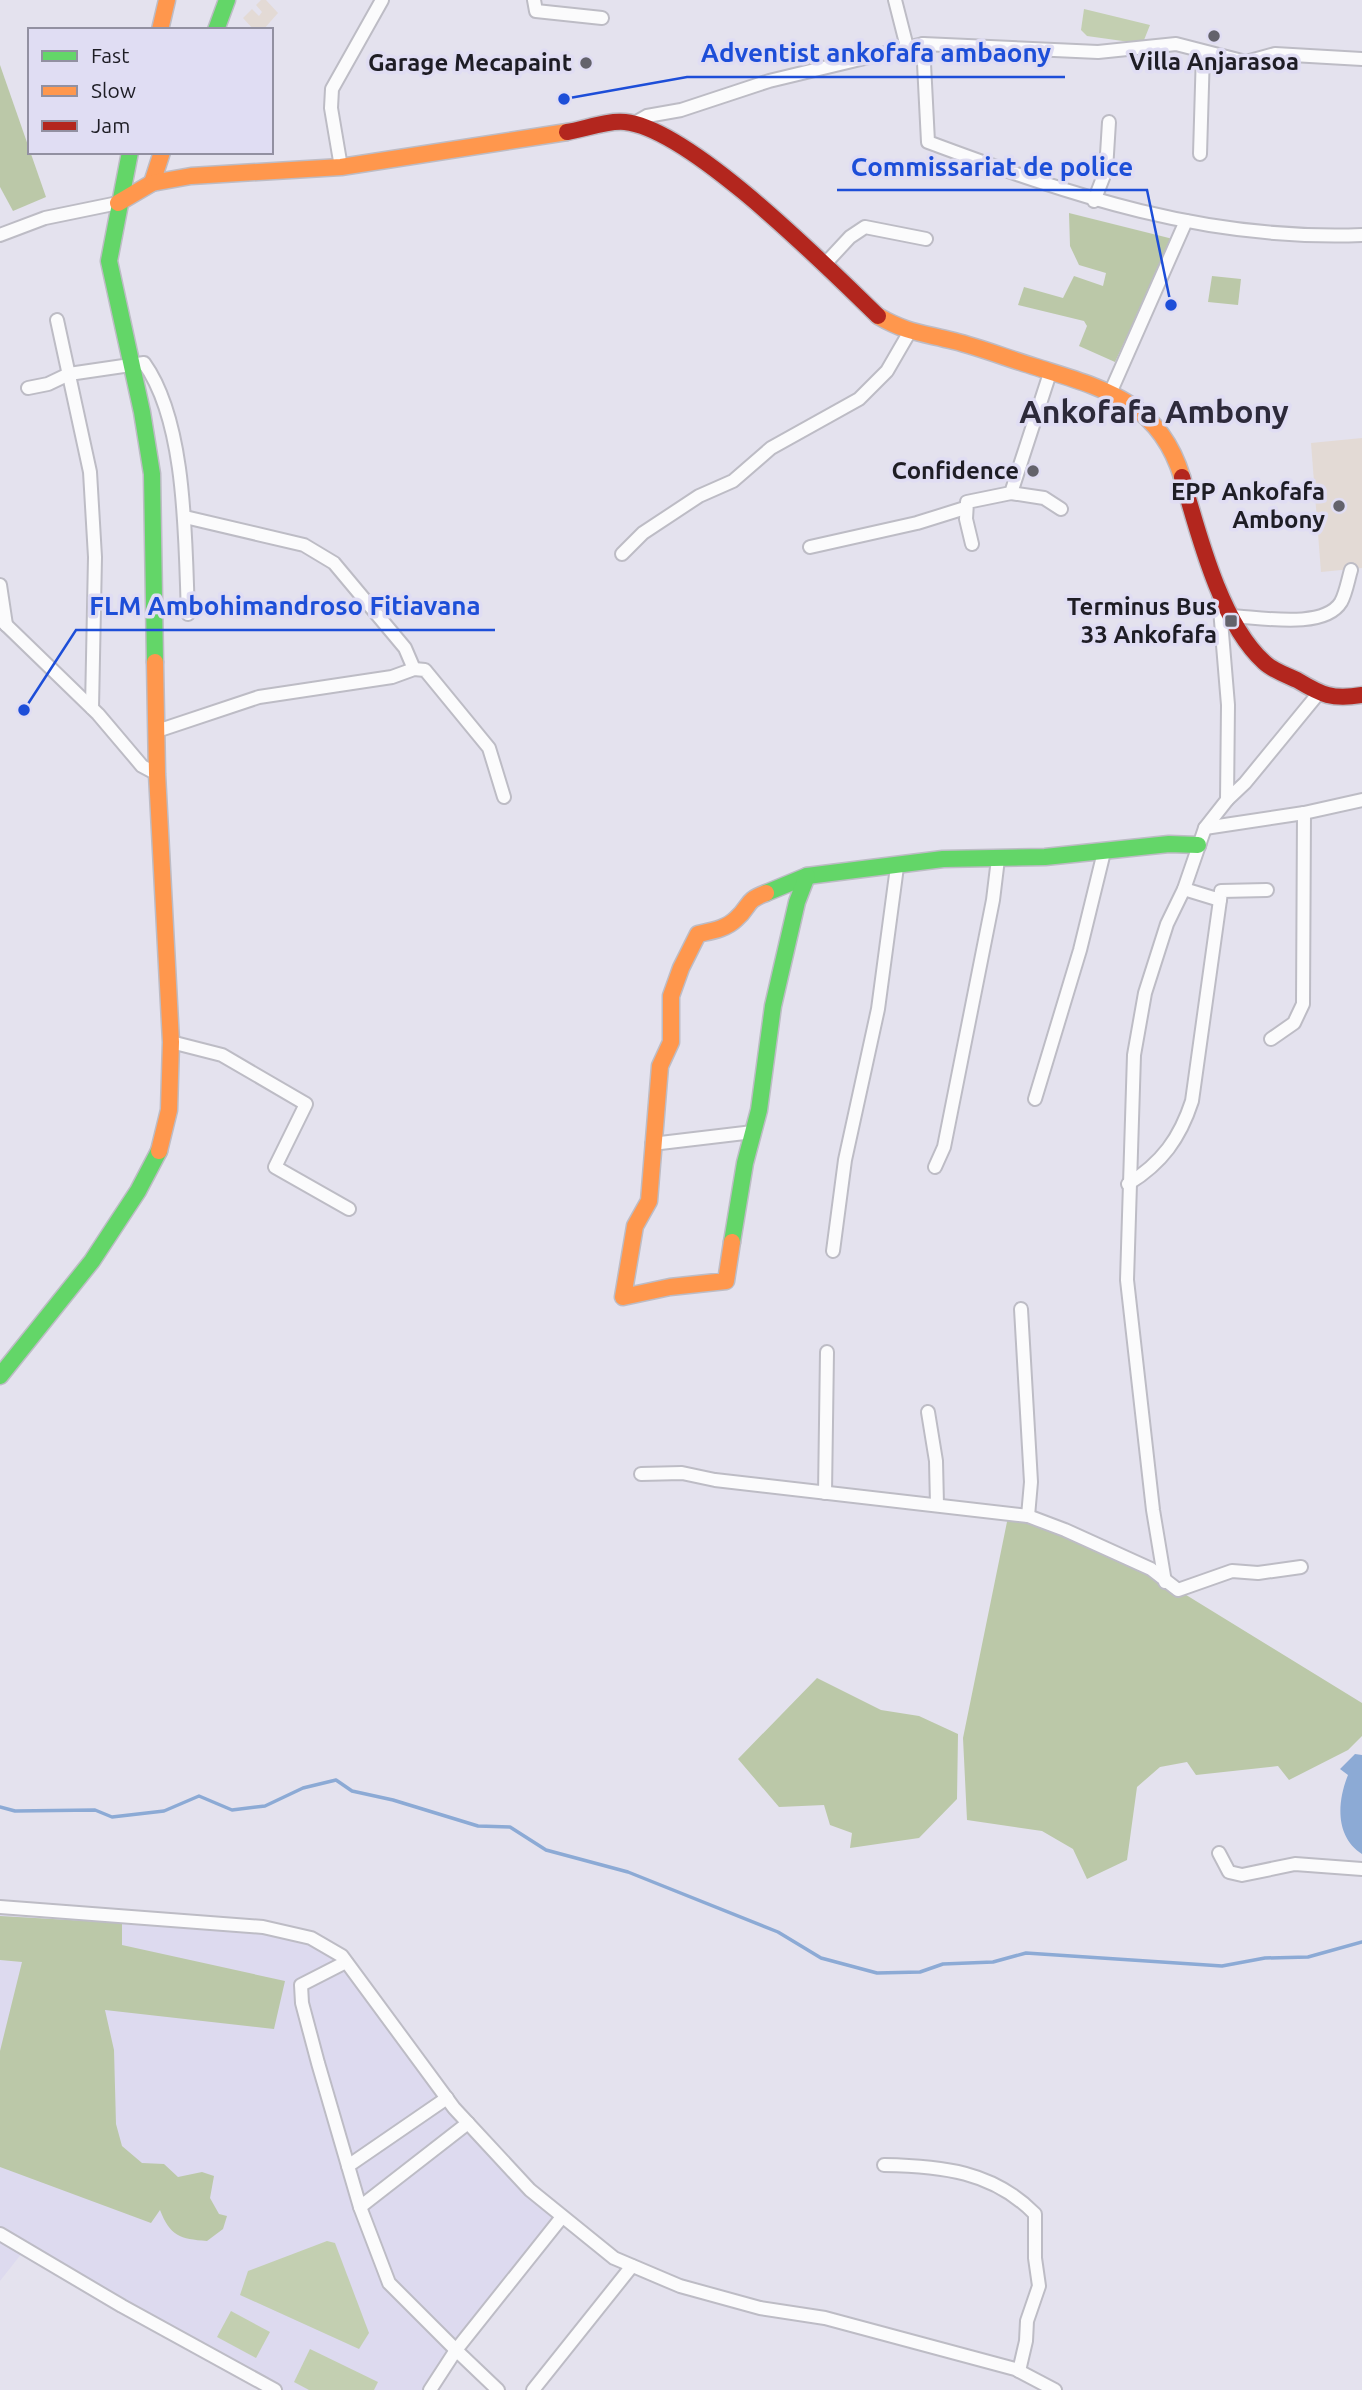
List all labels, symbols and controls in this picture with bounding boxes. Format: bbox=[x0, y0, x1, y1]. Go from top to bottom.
legend bbox=[28, 28, 273, 154]
marker: Villa Anjarasoa bbox=[1206, 28, 1222, 44]
callout: Adventist ankofafa ambaony bbox=[687, 30, 1065, 77]
text: Adventist ankofafa ambaony bbox=[701, 38, 1051, 67]
text: Fast bbox=[91, 43, 129, 67]
place label: Villa Anjarasoa bbox=[1129, 48, 1299, 75]
place label: Garage Mecapaint bbox=[368, 49, 572, 76]
marker: Garage Mecapaint bbox=[578, 55, 594, 71]
text: Slow bbox=[91, 78, 136, 102]
text: Jam bbox=[91, 113, 130, 137]
callout: Commissariat de police bbox=[837, 143, 1147, 190]
text: Commissariat de police bbox=[851, 152, 1133, 181]
district label: Ankofafa Ambony bbox=[1019, 393, 1289, 429]
place label: Confidence bbox=[892, 457, 1019, 484]
marker: Confidence bbox=[1025, 463, 1041, 479]
place label: EPP Ankofafa Ambony bbox=[1171, 478, 1325, 533]
marker: EPP Ankofafa Ambony bbox=[1331, 498, 1347, 514]
callout: FLM Ambohimandroso Fitiavana bbox=[76, 583, 495, 630]
text: FLM Ambohimandroso Fitiavana bbox=[89, 591, 481, 620]
place label: Terminus Bus 33 Ankofafa bbox=[1067, 593, 1217, 648]
marker: Terminus Bus 33 Ankofafa bbox=[1223, 613, 1239, 629]

